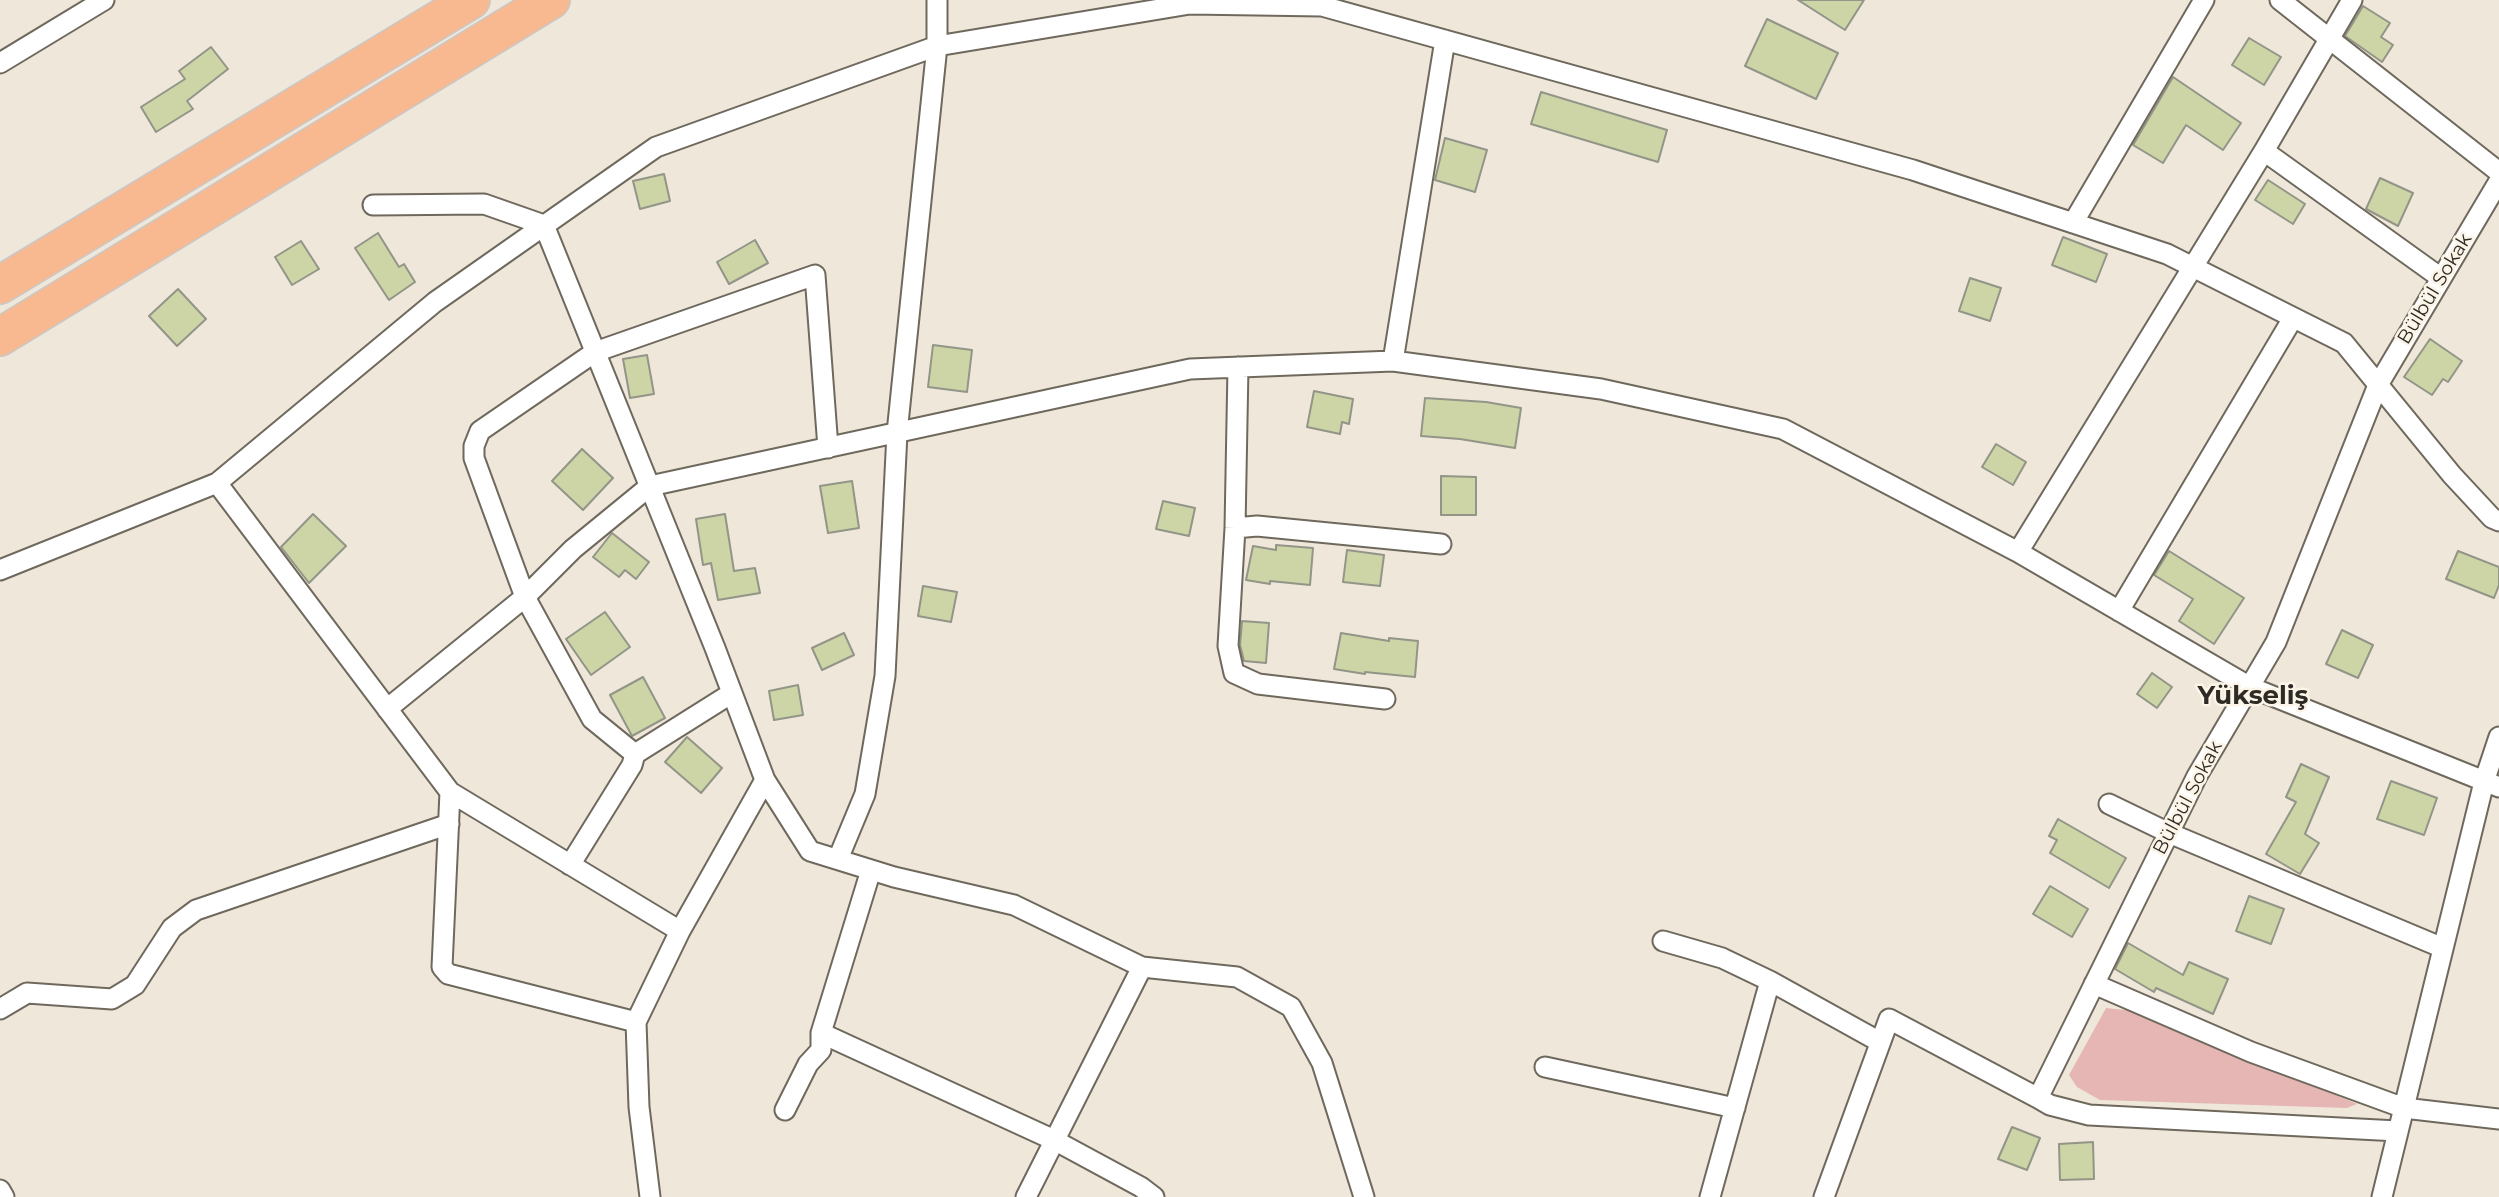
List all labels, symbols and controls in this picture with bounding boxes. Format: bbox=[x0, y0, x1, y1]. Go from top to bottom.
street label: Bülbül Sokak bbox=[2393, 229, 2477, 349]
district label: Yükseliş bbox=[2198, 680, 2308, 712]
street label: Bülbül Sokak bbox=[2149, 737, 2227, 859]

